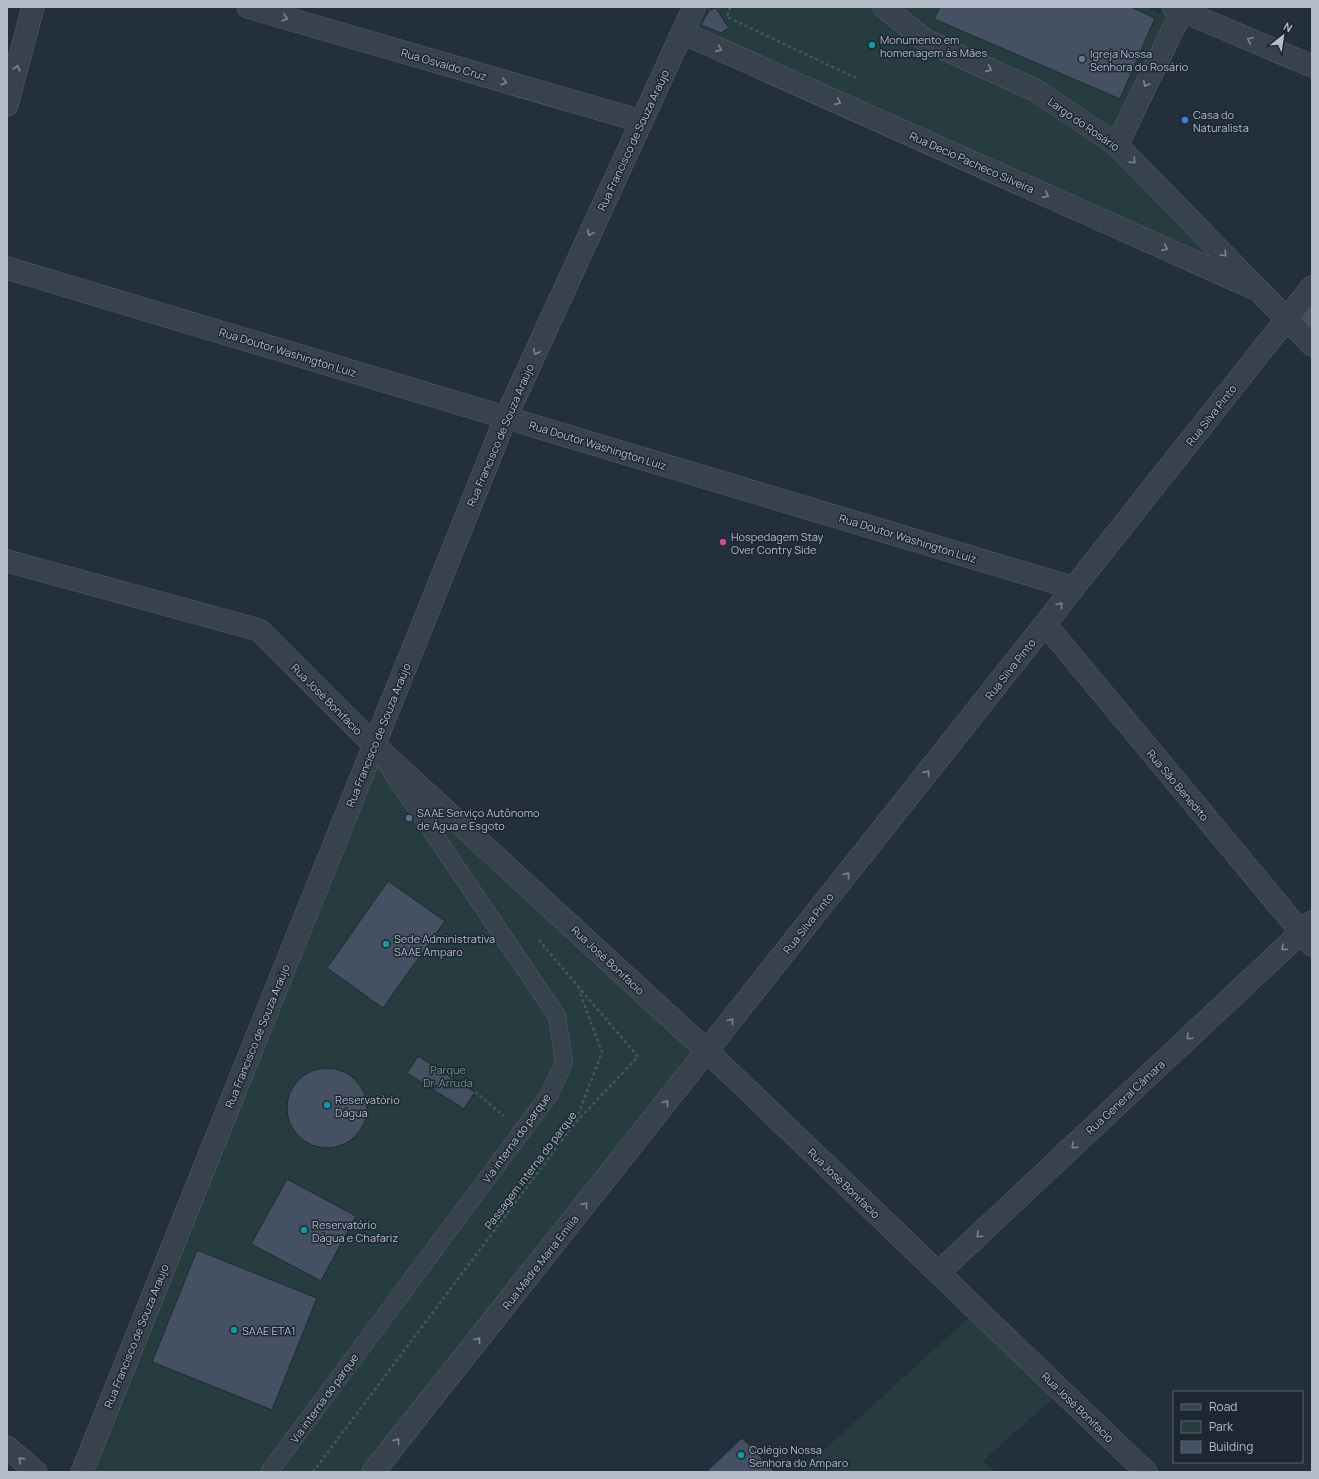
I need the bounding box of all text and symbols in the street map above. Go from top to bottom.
one-way arrow [281,13,288,22]
north arrow [1263,16,1303,56]
text: N [1281,18,1296,35]
place label: Monumento em homenagem às Mães [880,32,987,60]
one-way arrow [1247,37,1255,45]
marker: Monumento em homenagem às Mães [867,40,877,50]
one-way arrow [714,44,722,52]
street label: Rua Osvaldo Cruz [399,45,489,83]
place label: Igreja Nossa Senhora do Rosário [1090,46,1189,74]
marker: Igreja Nossa Senhora do Rosário [1077,54,1087,64]
one-way arrow [984,64,992,72]
one-way arrow [12,65,21,72]
street label: Rua Francisco de Souza Araújo [594,67,673,213]
one-way arrow [500,77,507,86]
one-way arrow [1144,79,1151,87]
street label: Largo do Rosário [1045,94,1123,155]
one-way arrow [833,97,841,105]
place label: Casa do Naturalista [1193,107,1249,135]
marker: Casa do Naturalista [1180,115,1190,125]
street label: Rua Decio Pacheco Silveira [907,128,1037,196]
one-way arrow [1128,156,1136,164]
one-way arrow [1041,190,1049,198]
one-way arrow [587,229,595,237]
one-way arrow [1160,243,1168,251]
one-way arrow [1219,249,1227,257]
street label: Rua Doutor Washington Luiz [217,324,359,380]
one-way arrow [533,347,541,355]
street label: Rua Francisco de Souza Araújo [463,361,537,509]
street label: Rua Silva Pinto [1182,381,1240,449]
street label: Rua Doutor Washington Luiz [527,417,669,473]
street label: Rua Doutor Washington Luiz [837,510,979,566]
place label: Hospedagem Stay Over Contry Side [731,529,824,557]
marker: Hospedagem Stay Over Contry Side [718,537,728,547]
one-way arrow [1055,603,1062,610]
street label: Rua Silva Pinto [981,635,1039,703]
street label: Rua José Bonifacio [288,660,366,738]
street label: Rua Francisco de Souza Araújo [342,660,414,809]
street label: Rua São Benedito [1144,746,1213,824]
one-way arrow [923,770,930,777]
place label: SAAE Serviço Autônomo de Água e Esgoto [417,805,540,833]
marker: SAAE Serviço Autônomo de Água e Esgoto [404,813,414,823]
one-way arrow [842,872,849,879]
street label: Rua Silva Pinto [779,889,837,957]
street label: Rua José Bonifacio [568,922,648,998]
place label: Sede Administrativa SAAE Amparo [394,931,495,959]
marker: Sede Administrativa SAAE Amparo [381,939,391,949]
one-way arrow [1281,944,1288,951]
street label: Rua Francisco de Souza Araújo [221,961,293,1110]
one-way arrow [726,1018,733,1025]
one-way arrow [1186,1033,1194,1040]
street label: Rua General Câmara [1082,1057,1168,1137]
park label: Parque Dr. Arruda [423,1062,473,1090]
street label: Via interna do parque [478,1090,554,1186]
place label: Reservatório Dágua [335,1092,400,1120]
marker: Reservatório Dágua [322,1100,332,1110]
one-way arrow [661,1101,668,1108]
street label: Passagem interna do parque [481,1107,580,1232]
one-way arrow [1071,1141,1078,1148]
street label: Rua José Bonifacio [805,1145,884,1222]
one-way arrow [580,1202,587,1209]
street label: Rua Madre Maria Emília [498,1212,582,1312]
place label: Reservatório Dágua e Chafariz [312,1217,398,1245]
marker: Reservatório Dágua e Chafariz [299,1225,309,1235]
one-way arrow [976,1230,984,1237]
street label: Rua Francisco de Souza Araújo [100,1261,172,1410]
place label: SAAE ETA1 [242,1323,295,1338]
marker: SAAE ETA1 [229,1325,239,1335]
one-way arrow [473,1337,480,1344]
street label: Via interna do parque [286,1350,362,1446]
street label: Rua José Bonifacio [1039,1369,1118,1446]
legend [1173,1391,1303,1463]
text: Road [1209,1398,1237,1415]
text: Park [1209,1418,1234,1435]
text: Building [1209,1438,1253,1455]
one-way arrow [392,1439,399,1446]
place label: Colégio Nossa Senhora do Amparo [749,1442,849,1470]
marker: Colégio Nossa Senhora do Amparo [736,1450,746,1460]
one-way arrow [19,1457,26,1464]

